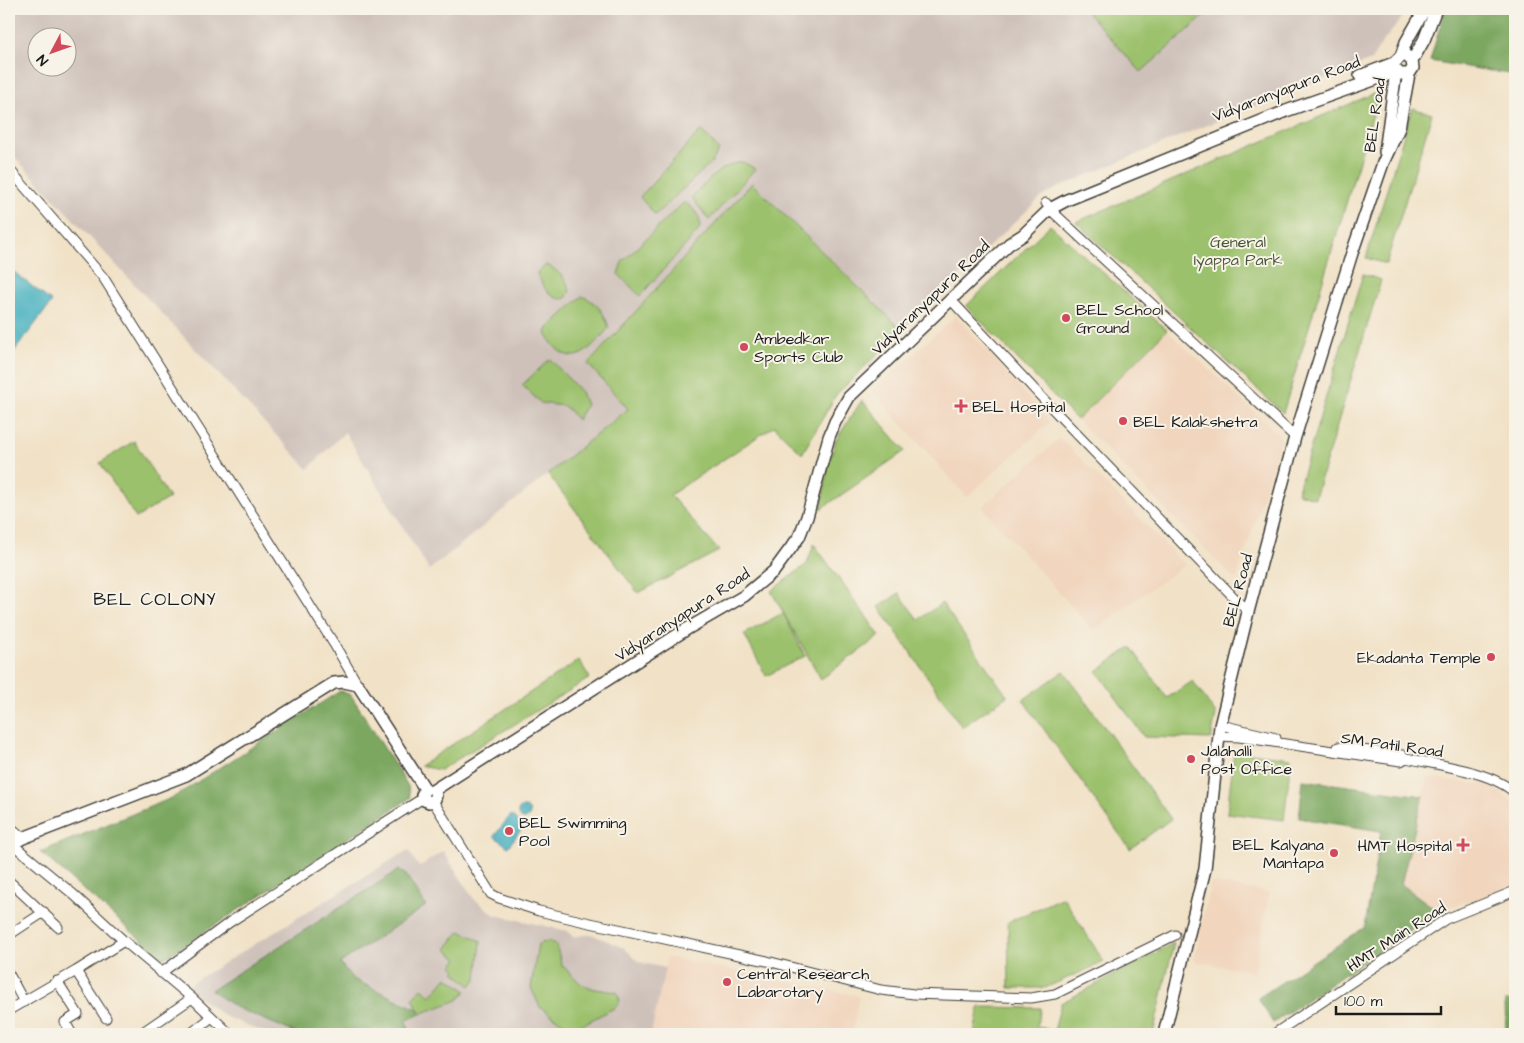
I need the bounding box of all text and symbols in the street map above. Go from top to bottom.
north arrow [28,28,78,78]
text: N [32,50,53,70]
street label: Vidyaranyapura Road [1209,51,1364,128]
street label: BEL Road [1359,76,1391,154]
park label: General Iyappa Park [1194,231,1283,272]
street label: Vidyaranyapura Road [867,235,995,361]
place label: BEL School Ground [1076,299,1163,339]
marker: BEL School Ground [1060,312,1072,324]
place label: Ambedkar Sports Club [754,328,843,368]
marker: Ambedkar Sports Club [738,341,750,353]
place label: BEL Hospital [972,396,1066,418]
marker: BEL Hospital [954,399,968,413]
place label: BEL Kalakshetra [1133,411,1258,433]
marker: BEL Kalakshetra [1117,415,1129,427]
street label: BEL Road [1218,551,1258,629]
street label: Vidyaranyapura Road [611,563,755,668]
district label: BEL COLONY [93,587,217,612]
place label: Ekadanta Temple [1357,647,1481,669]
marker: Ekadanta Temple [1485,651,1497,663]
street label: SM Patil Road [1339,727,1444,763]
place label: Jalahalli Post Office [1201,740,1292,780]
marker: Jalahalli Post Office [1185,753,1197,765]
place label: BEL Swimming Pool [519,812,627,852]
marker: BEL Swimming Pool [503,825,515,837]
place label: BEL Kalyana Mantapa [1232,834,1324,874]
place label: HMT Hospital [1358,835,1452,857]
marker: HMT Hospital [1456,838,1470,852]
marker: BEL Kalyana Mantapa [1328,847,1340,859]
street label: HMT Main Road [1343,897,1450,977]
place label: Central Research Labarotary [737,963,869,1004]
marker: Central Research Labarotary [721,976,733,988]
scale bar [1336,983,1442,1015]
text: 100 m [1344,991,1383,1012]

